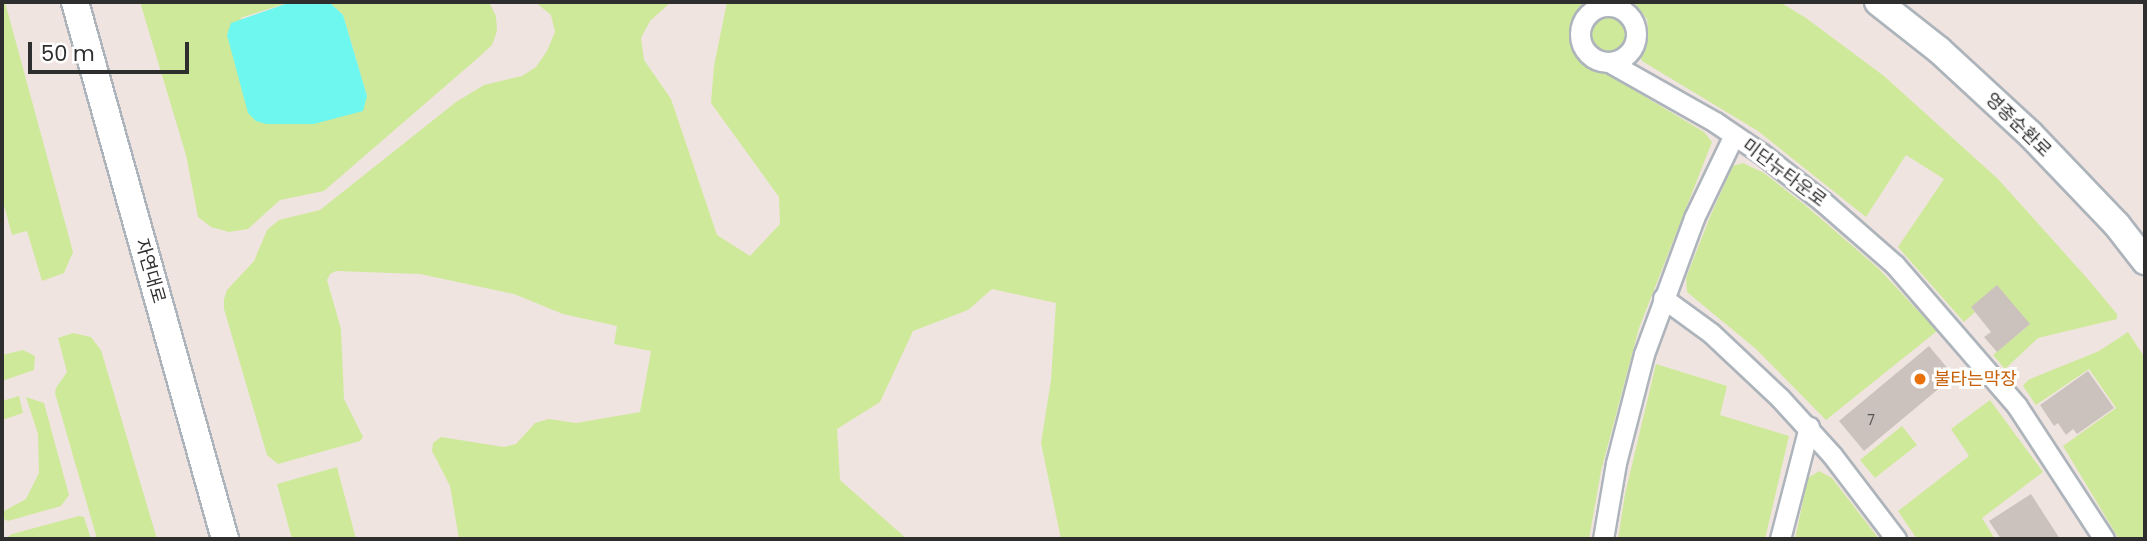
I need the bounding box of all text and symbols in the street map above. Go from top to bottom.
scale bar [32,28,192,72]
text: 50 m [41,39,95,68]
street label: 영종순환로 [1981,88,2055,162]
street label: 미단뉴타운로 [1738,134,1830,212]
street label: 자연대로 [130,236,170,306]
place label: 불타는막장 [1934,368,2017,390]
marker: 불타는막장 [1912,371,1928,387]
house number: 7 [1867,412,1875,428]

